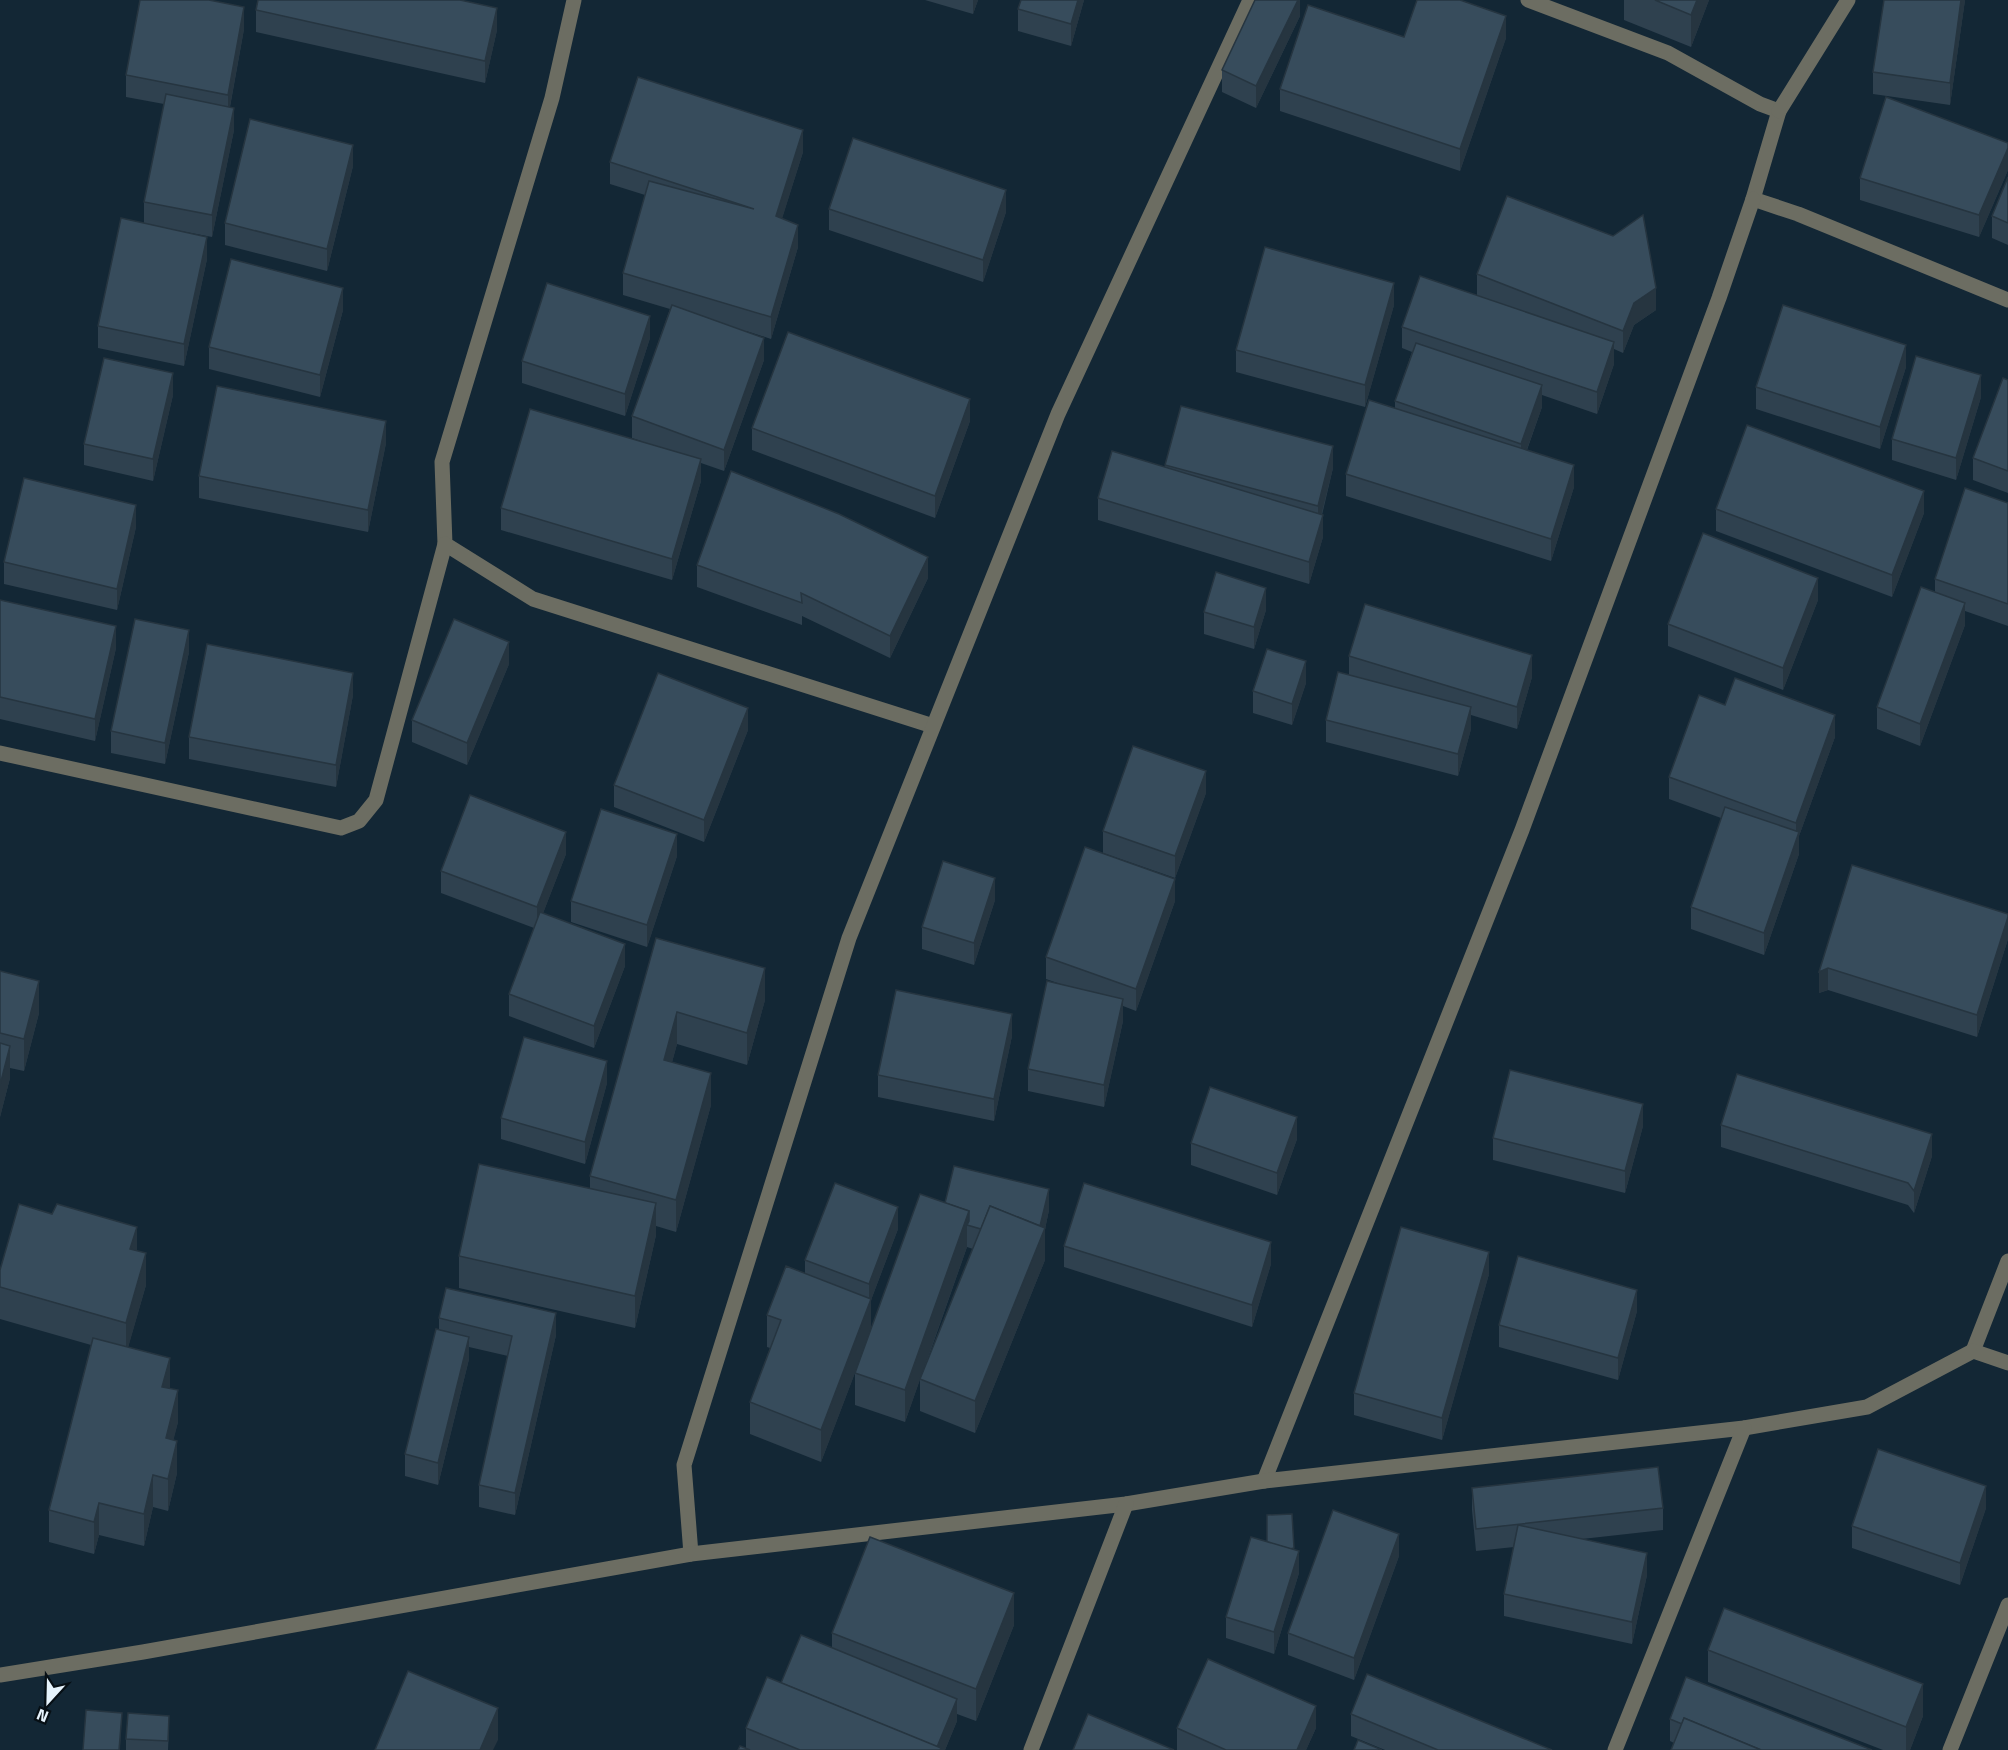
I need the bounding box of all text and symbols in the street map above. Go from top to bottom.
north arrow [18,1672,78,1732]
text: N [33,1703,52,1729]

